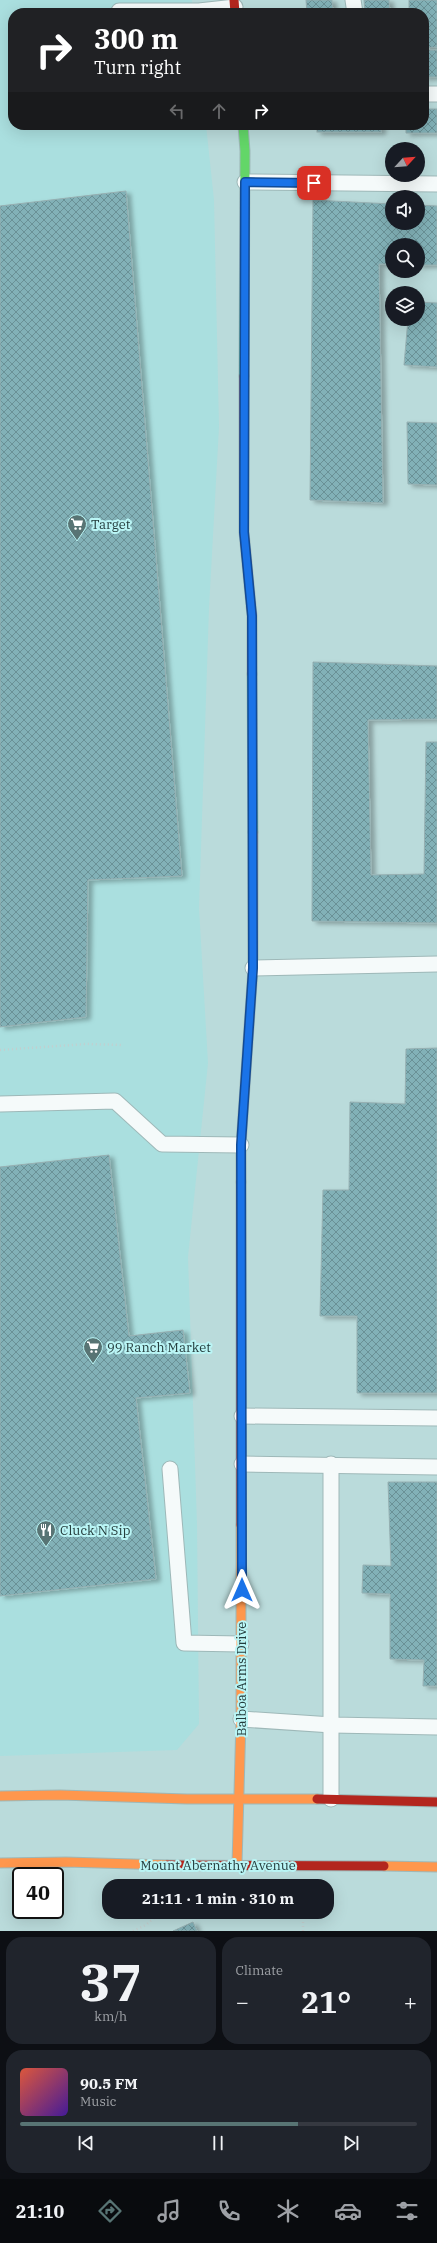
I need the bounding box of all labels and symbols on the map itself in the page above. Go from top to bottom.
north arrow [385,142,425,182]
pin [297,166,331,200]
supermarket icon: Target [66,513,88,541]
place label: Target [91,516,131,533]
supermarket icon: 99 Ranch Market [82,1336,104,1364]
place label: 99 Ranch Market [107,1339,211,1356]
restaurant icon: Cluck N Sip [35,1519,57,1547]
place label: Cluck N Sip [60,1522,131,1539]
position arrow [221,1569,263,1611]
street label: Balboa Arms Drive [233,1622,250,1736]
street label: Mount Abernathy Avenue [140,1857,296,1874]
speed limit sign: 40 [12,1867,64,1919]

